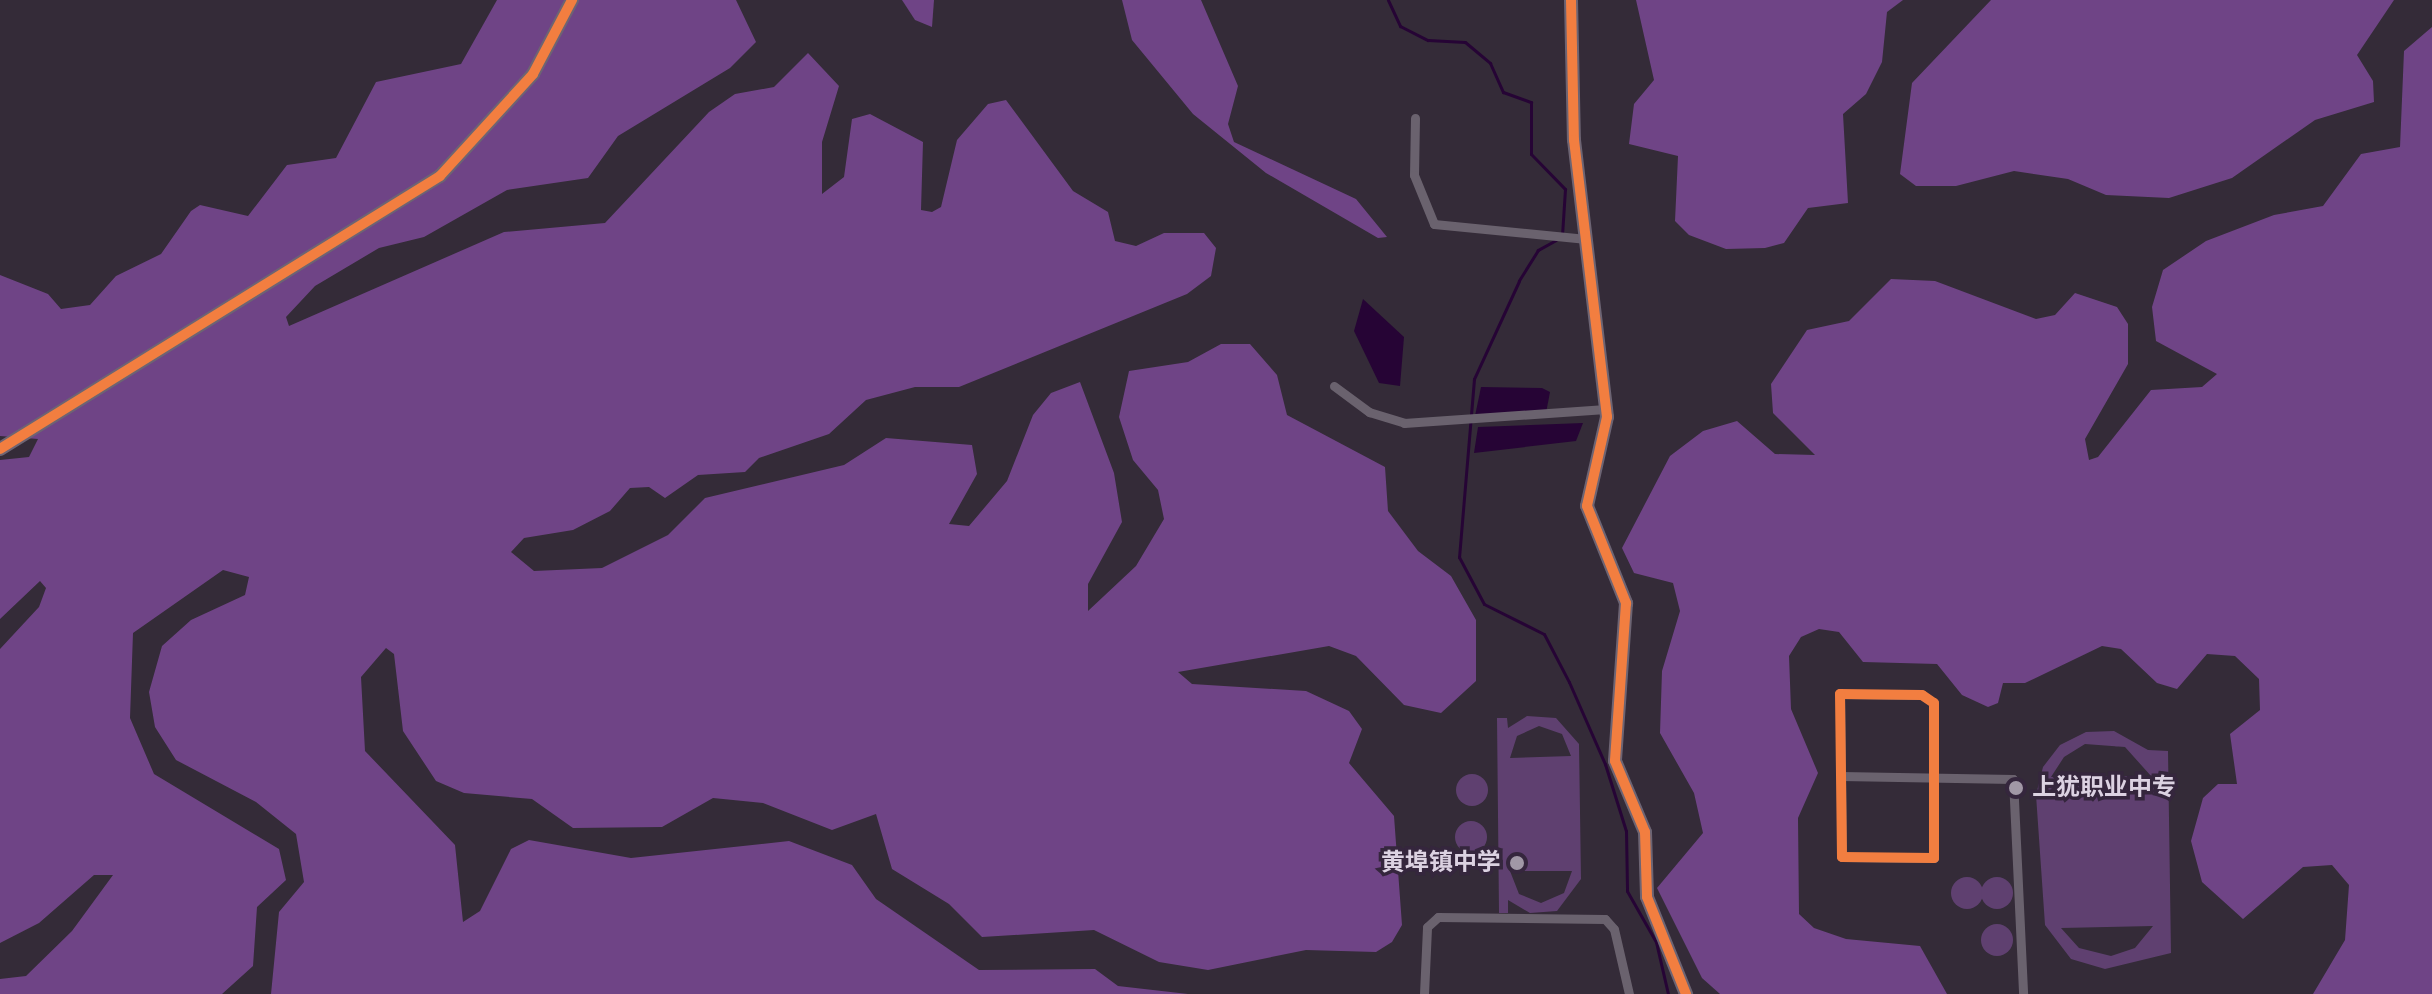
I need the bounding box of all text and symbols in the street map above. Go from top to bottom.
place label: 上犹职业中专 [2032,774,2176,802]
marker: 上犹职业中专 [2007,779,2025,797]
place label: 黄埠镇中学 [1381,849,1501,877]
marker: 黄埠镇中学 [1508,854,1526,872]

